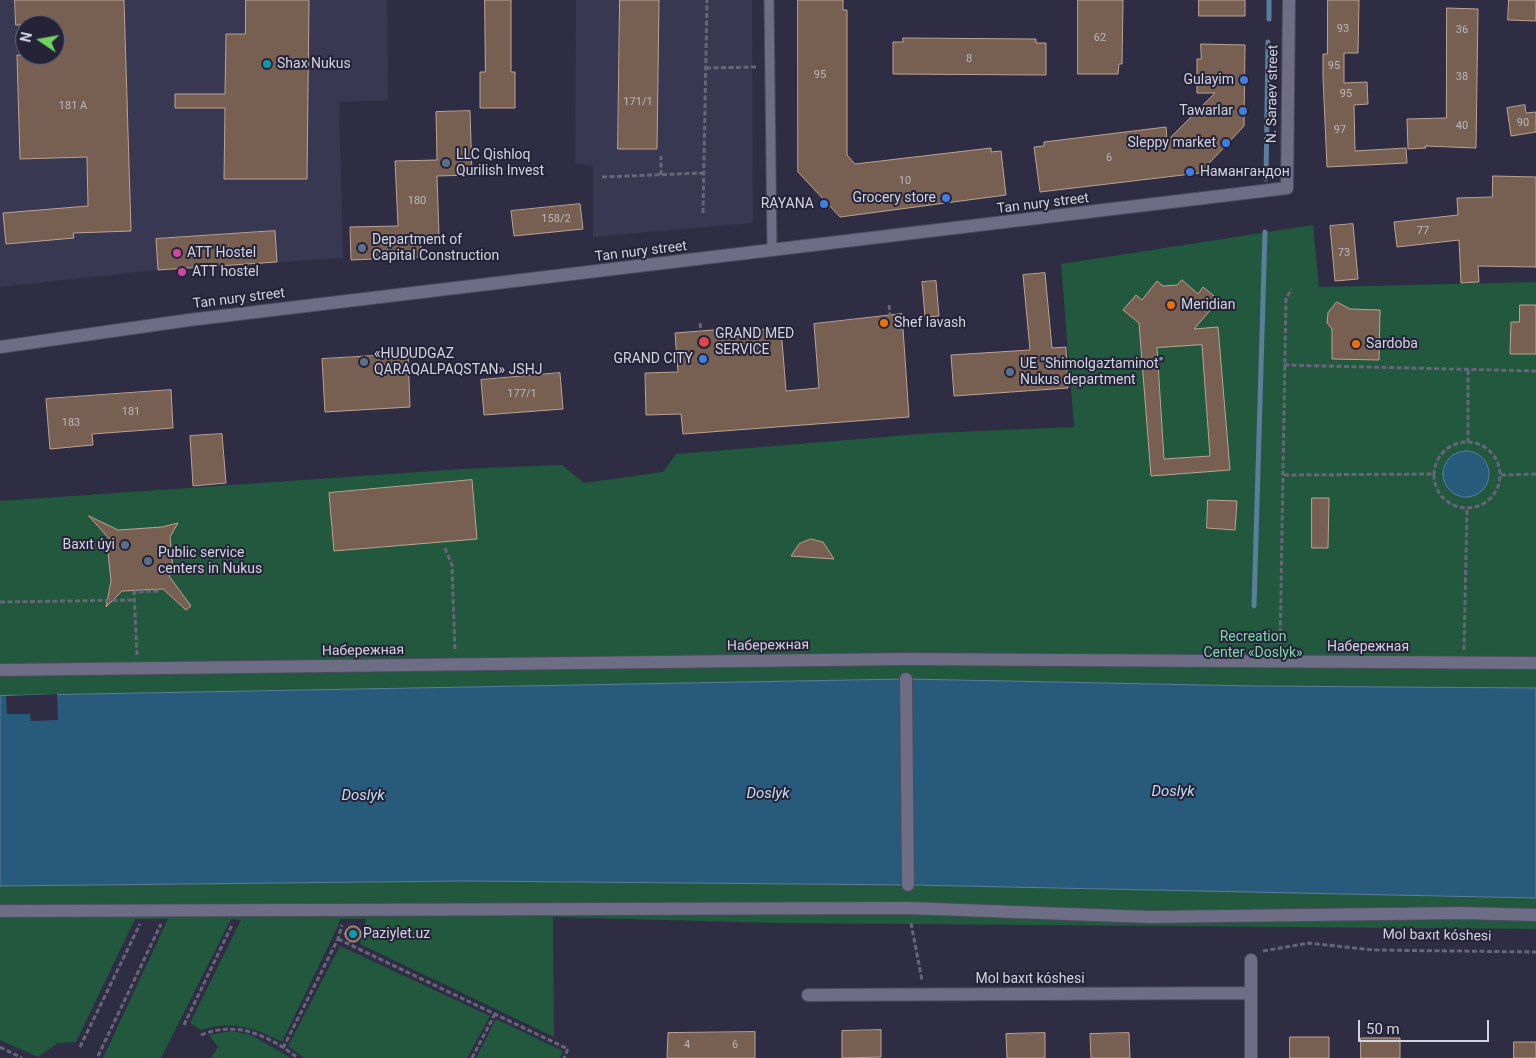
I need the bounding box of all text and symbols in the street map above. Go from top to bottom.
north arrow [15,15,65,65]
house number: 93 [1337,22,1349,36]
house number: 36 [1456,23,1468,37]
text: N [17,31,35,44]
house number: 62 [1094,31,1106,45]
street label: N. Saraev street [1264,45,1282,143]
house number: 8 [966,52,972,66]
place label: Shax Nukus [277,56,351,72]
marker: Shax Nukus [261,58,273,70]
house number: 95 [1328,59,1340,73]
house number: 95 [814,68,826,82]
house number: 38 [1456,70,1468,84]
place label: Gulayim [1184,72,1234,88]
marker: Gulayim [1238,74,1250,86]
house number: 95 [1340,87,1352,101]
house number: 171/1 [623,95,653,109]
house number: 181 А [59,99,87,113]
place label: Tawarlar [1179,103,1233,119]
marker: Tawarlar [1237,105,1249,117]
house number: 90 [1517,116,1529,130]
house number: 40 [1456,119,1468,133]
house number: 97 [1334,123,1346,137]
place label: Sleppy market [1128,135,1216,151]
marker: Sleppy market [1220,137,1232,149]
place label: LLC Qishloq Qurilish Invest [456,147,544,180]
house number: 6 [1106,151,1112,165]
marker: LLC Qishloq Qurilish Invest [440,157,452,169]
place label: Намангандон [1200,164,1290,180]
marker: Намангандон [1184,166,1196,178]
house number: 10 [899,174,911,188]
place label: Grocery store [852,190,936,206]
street label: Tan nury street [996,190,1090,218]
marker: Grocery store [940,192,952,204]
house number: 180 [408,194,426,208]
place label: RAYANA [761,196,814,212]
marker: RAYANA [818,198,830,210]
house number: 158/2 [541,212,571,226]
house number: 77 [1417,224,1429,238]
place label: Department of Capital Construction [372,232,499,264]
street label: Tan nury street [594,238,688,266]
marker: Department of Capital Construction [356,242,368,254]
place label: ATT Hostel [187,245,256,261]
house number: 73 [1338,246,1350,260]
marker: ATT Hostel [171,247,183,259]
place label: ATT hostel [192,264,259,280]
marker: ATT hostel [176,266,188,278]
street label: Tan nury street [192,285,286,313]
place label: Meridian [1181,297,1235,313]
marker: Meridian [1165,299,1177,311]
place label: Shef lavash [894,315,966,331]
marker: Shef lavash [878,317,890,329]
place label: GRAND MED SERVICE [715,326,794,358]
marker: GRAND MED SERVICE [697,335,711,349]
place label: Sardoba [1366,336,1418,352]
marker: Sardoba [1350,338,1362,350]
place label: «HUDUDGAZ QARAQALPAQSTAN» JSHJ [374,346,542,378]
place label: GRAND CITY [613,351,693,367]
marker: GRAND CITY [697,353,709,365]
marker: «HUDUDGAZ QARAQALPAQSTAN» JSHJ [358,356,370,368]
place label: UE "Shimolgaztaminot" Nukus department [1020,356,1163,388]
marker: UE "Shimolgaztaminot" Nukus department [1004,366,1016,378]
house number: 177/1 [507,387,537,401]
house number: 181 [122,405,140,419]
house number: 183 [62,416,80,430]
place label: Baxıt úyi [62,537,115,553]
marker: Baxıt úyi [119,539,131,551]
place label: Public service centers in Nukus [158,545,262,578]
marker: Public service centers in Nukus [142,555,154,567]
park label: Recreation Center «Doslyk» [1203,629,1303,662]
street label: Набережная [727,637,809,655]
street label: Набережная [1327,639,1409,655]
street label: Набережная [322,642,404,660]
water label: Doslyk [1151,783,1195,801]
water label: Doslyk [746,785,790,803]
water label: Doslyk [341,787,385,805]
place label: Paziylet.uz [363,926,430,942]
street label: Mol baxıt kóshesi [1382,927,1492,945]
marker: Paziylet.uz [347,928,359,940]
street label: Mol baxıt kóshesi [975,971,1085,987]
scale bar [1361,1010,1492,1042]
text: 50 m [1366,1020,1400,1038]
house number: 4 [684,1038,690,1052]
house number: 6 [732,1038,738,1052]

